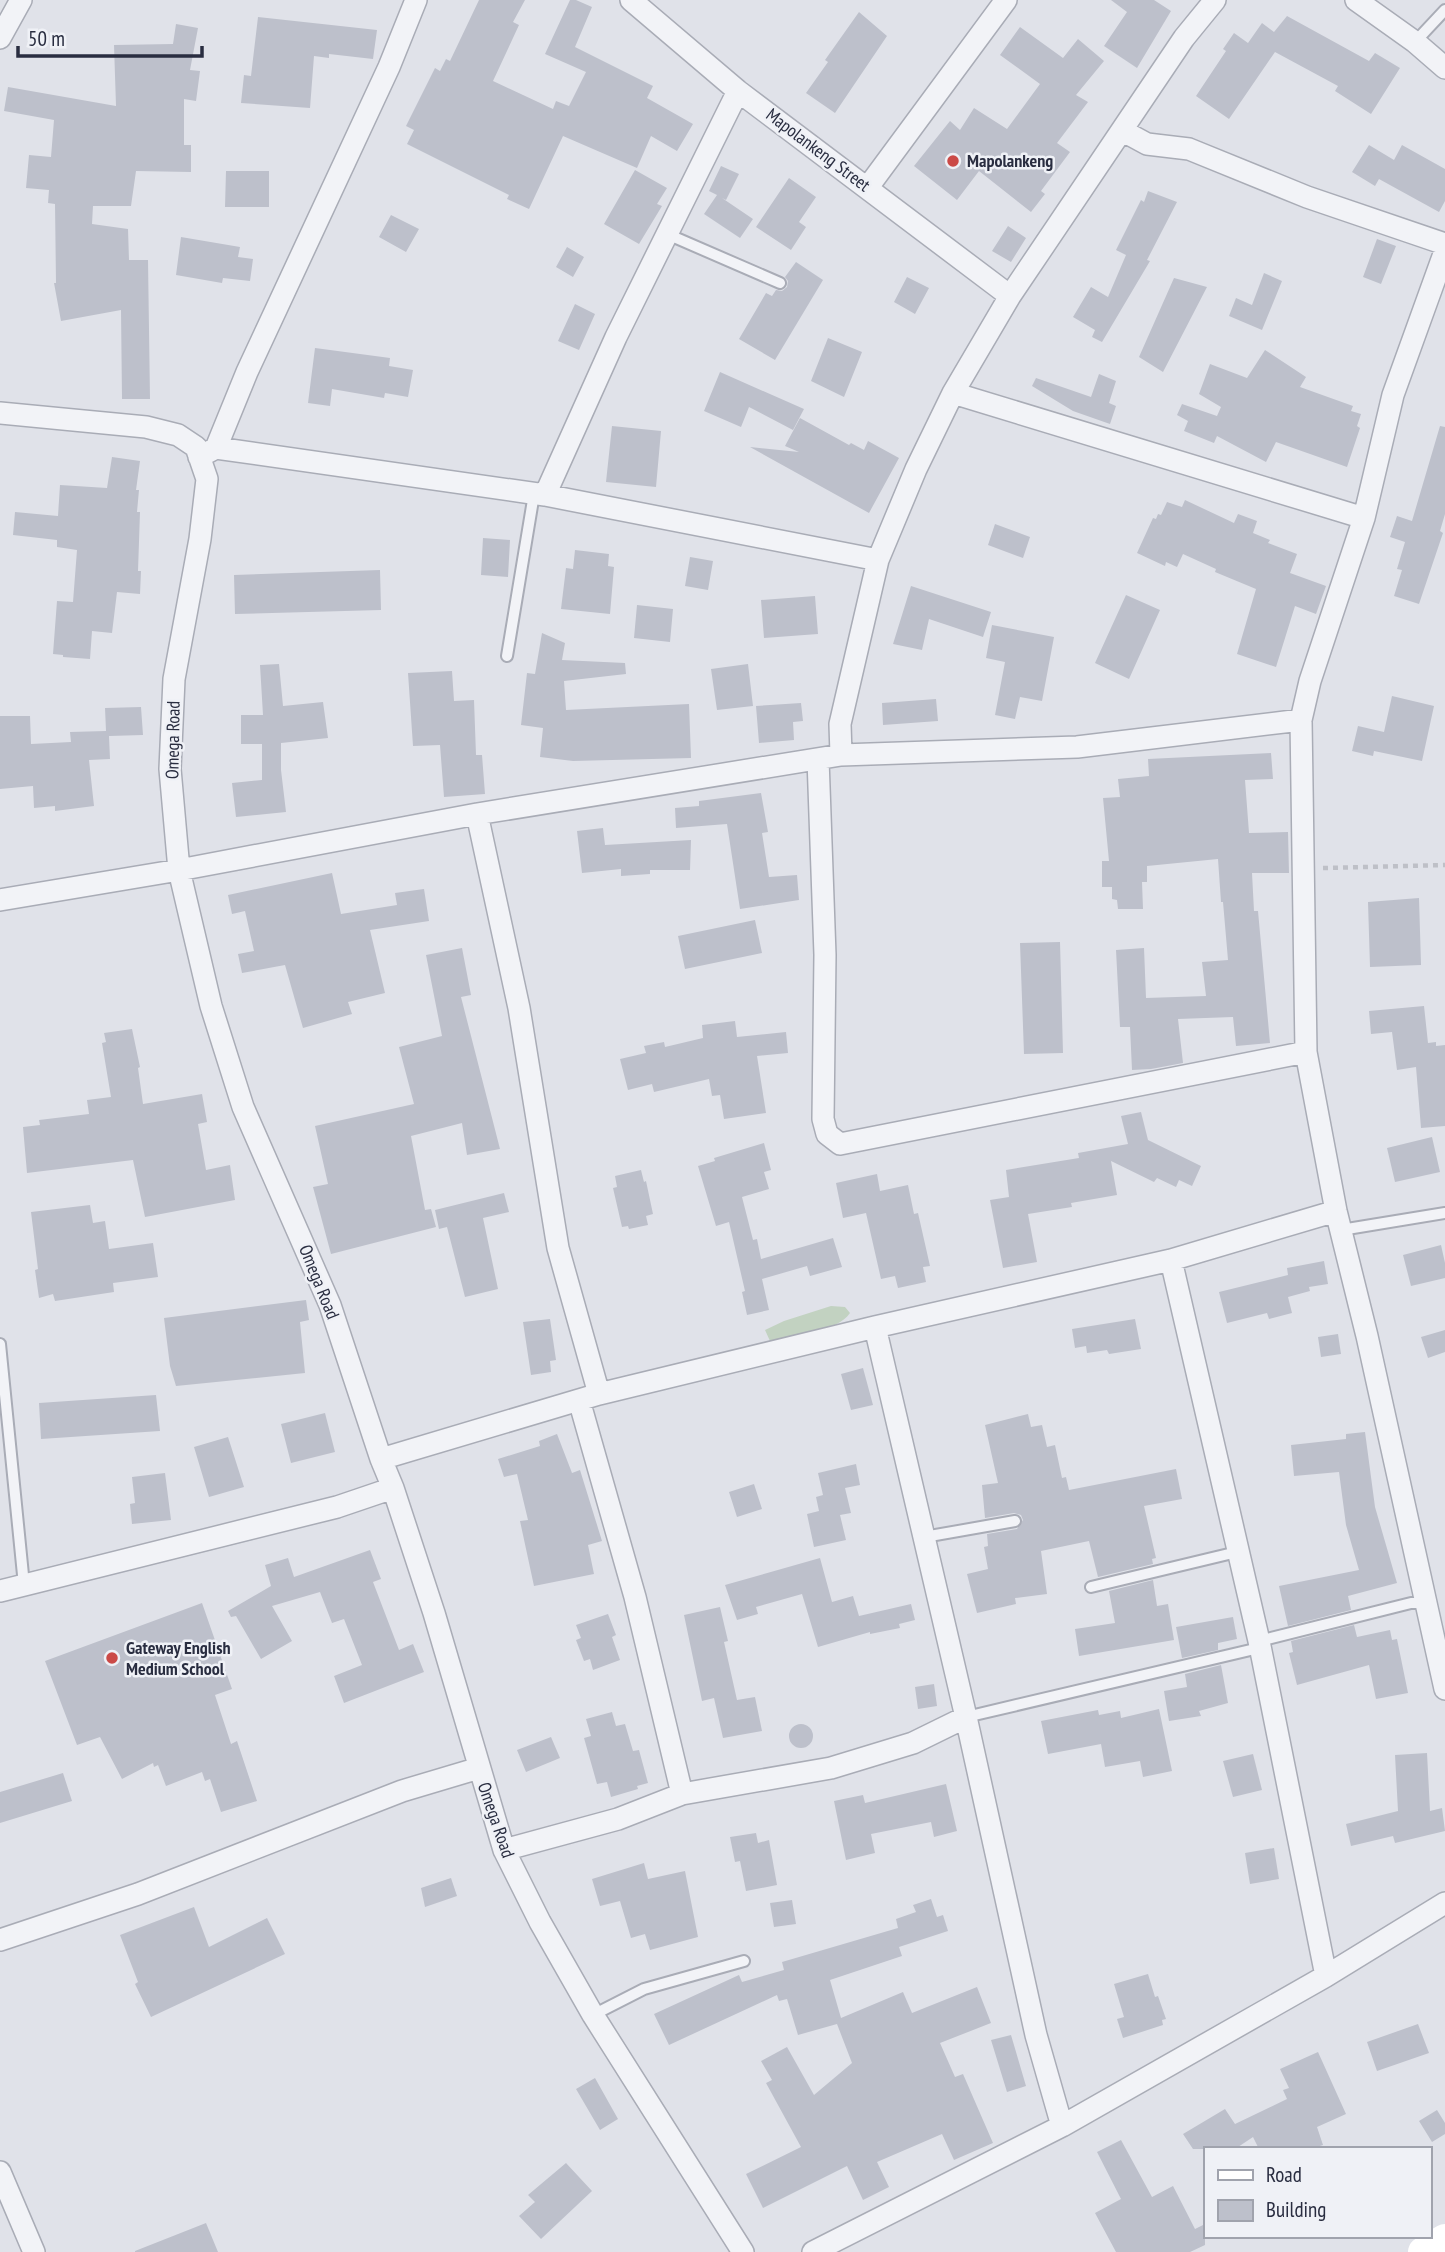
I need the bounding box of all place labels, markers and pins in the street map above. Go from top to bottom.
place label: Mapolankeng [967,149,1053,172]
marker: Mapolankeng [945,153,961,169]
place label: Gateway English Medium School [126,1636,231,1680]
marker: Gateway English Medium School [104,1650,120,1666]

